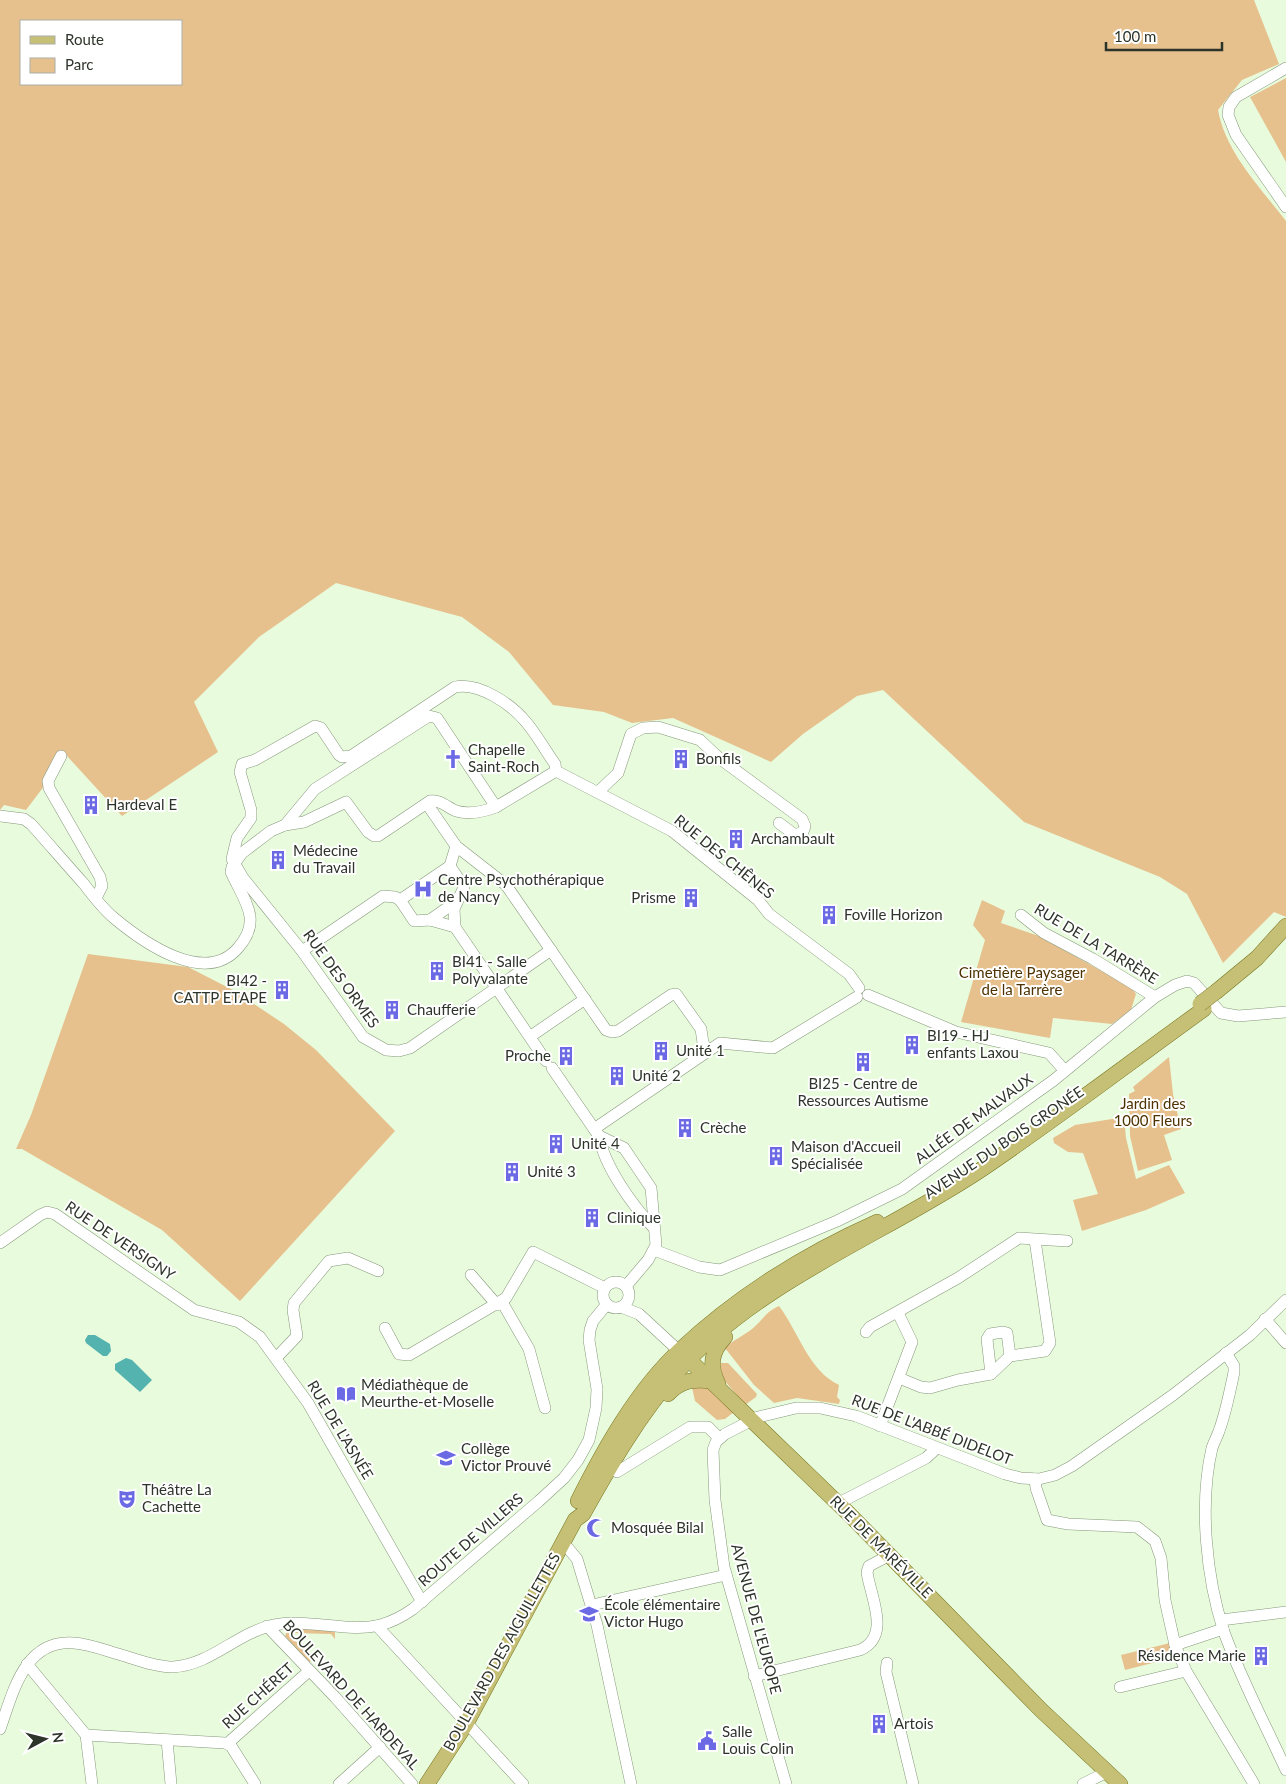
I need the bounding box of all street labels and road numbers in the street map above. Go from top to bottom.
street label: RUE DES CHÊNES [671,810,778,902]
street label: RUE DE LA TARRÈRE [1031,899,1162,987]
street label: RUE DES ORMES [300,926,383,1031]
street label: ALLÉE DE MALVAUX [911,1069,1036,1167]
street label: AVENUE DU BOIS GRONÉE [920,1082,1087,1202]
street label: RUE DE VERSIGNY [62,1197,179,1284]
street label: RUE DE L'ASNÉE [304,1377,377,1482]
street label: RUE DE L'ABBÉ DIDELOT [850,1390,1015,1468]
street label: ROUTE DE VILLERS [414,1489,526,1590]
street label: RUE DE MARÉVILLE [827,1491,937,1601]
street label: AVENUE DE L'EUROPE [728,1542,786,1696]
street label: BOULEVARD DES AIGUILLETTES [439,1549,563,1754]
street label: BOULEVARD DE HARDEVAL [280,1616,424,1773]
street label: RUE CHÉRET [218,1658,297,1732]

